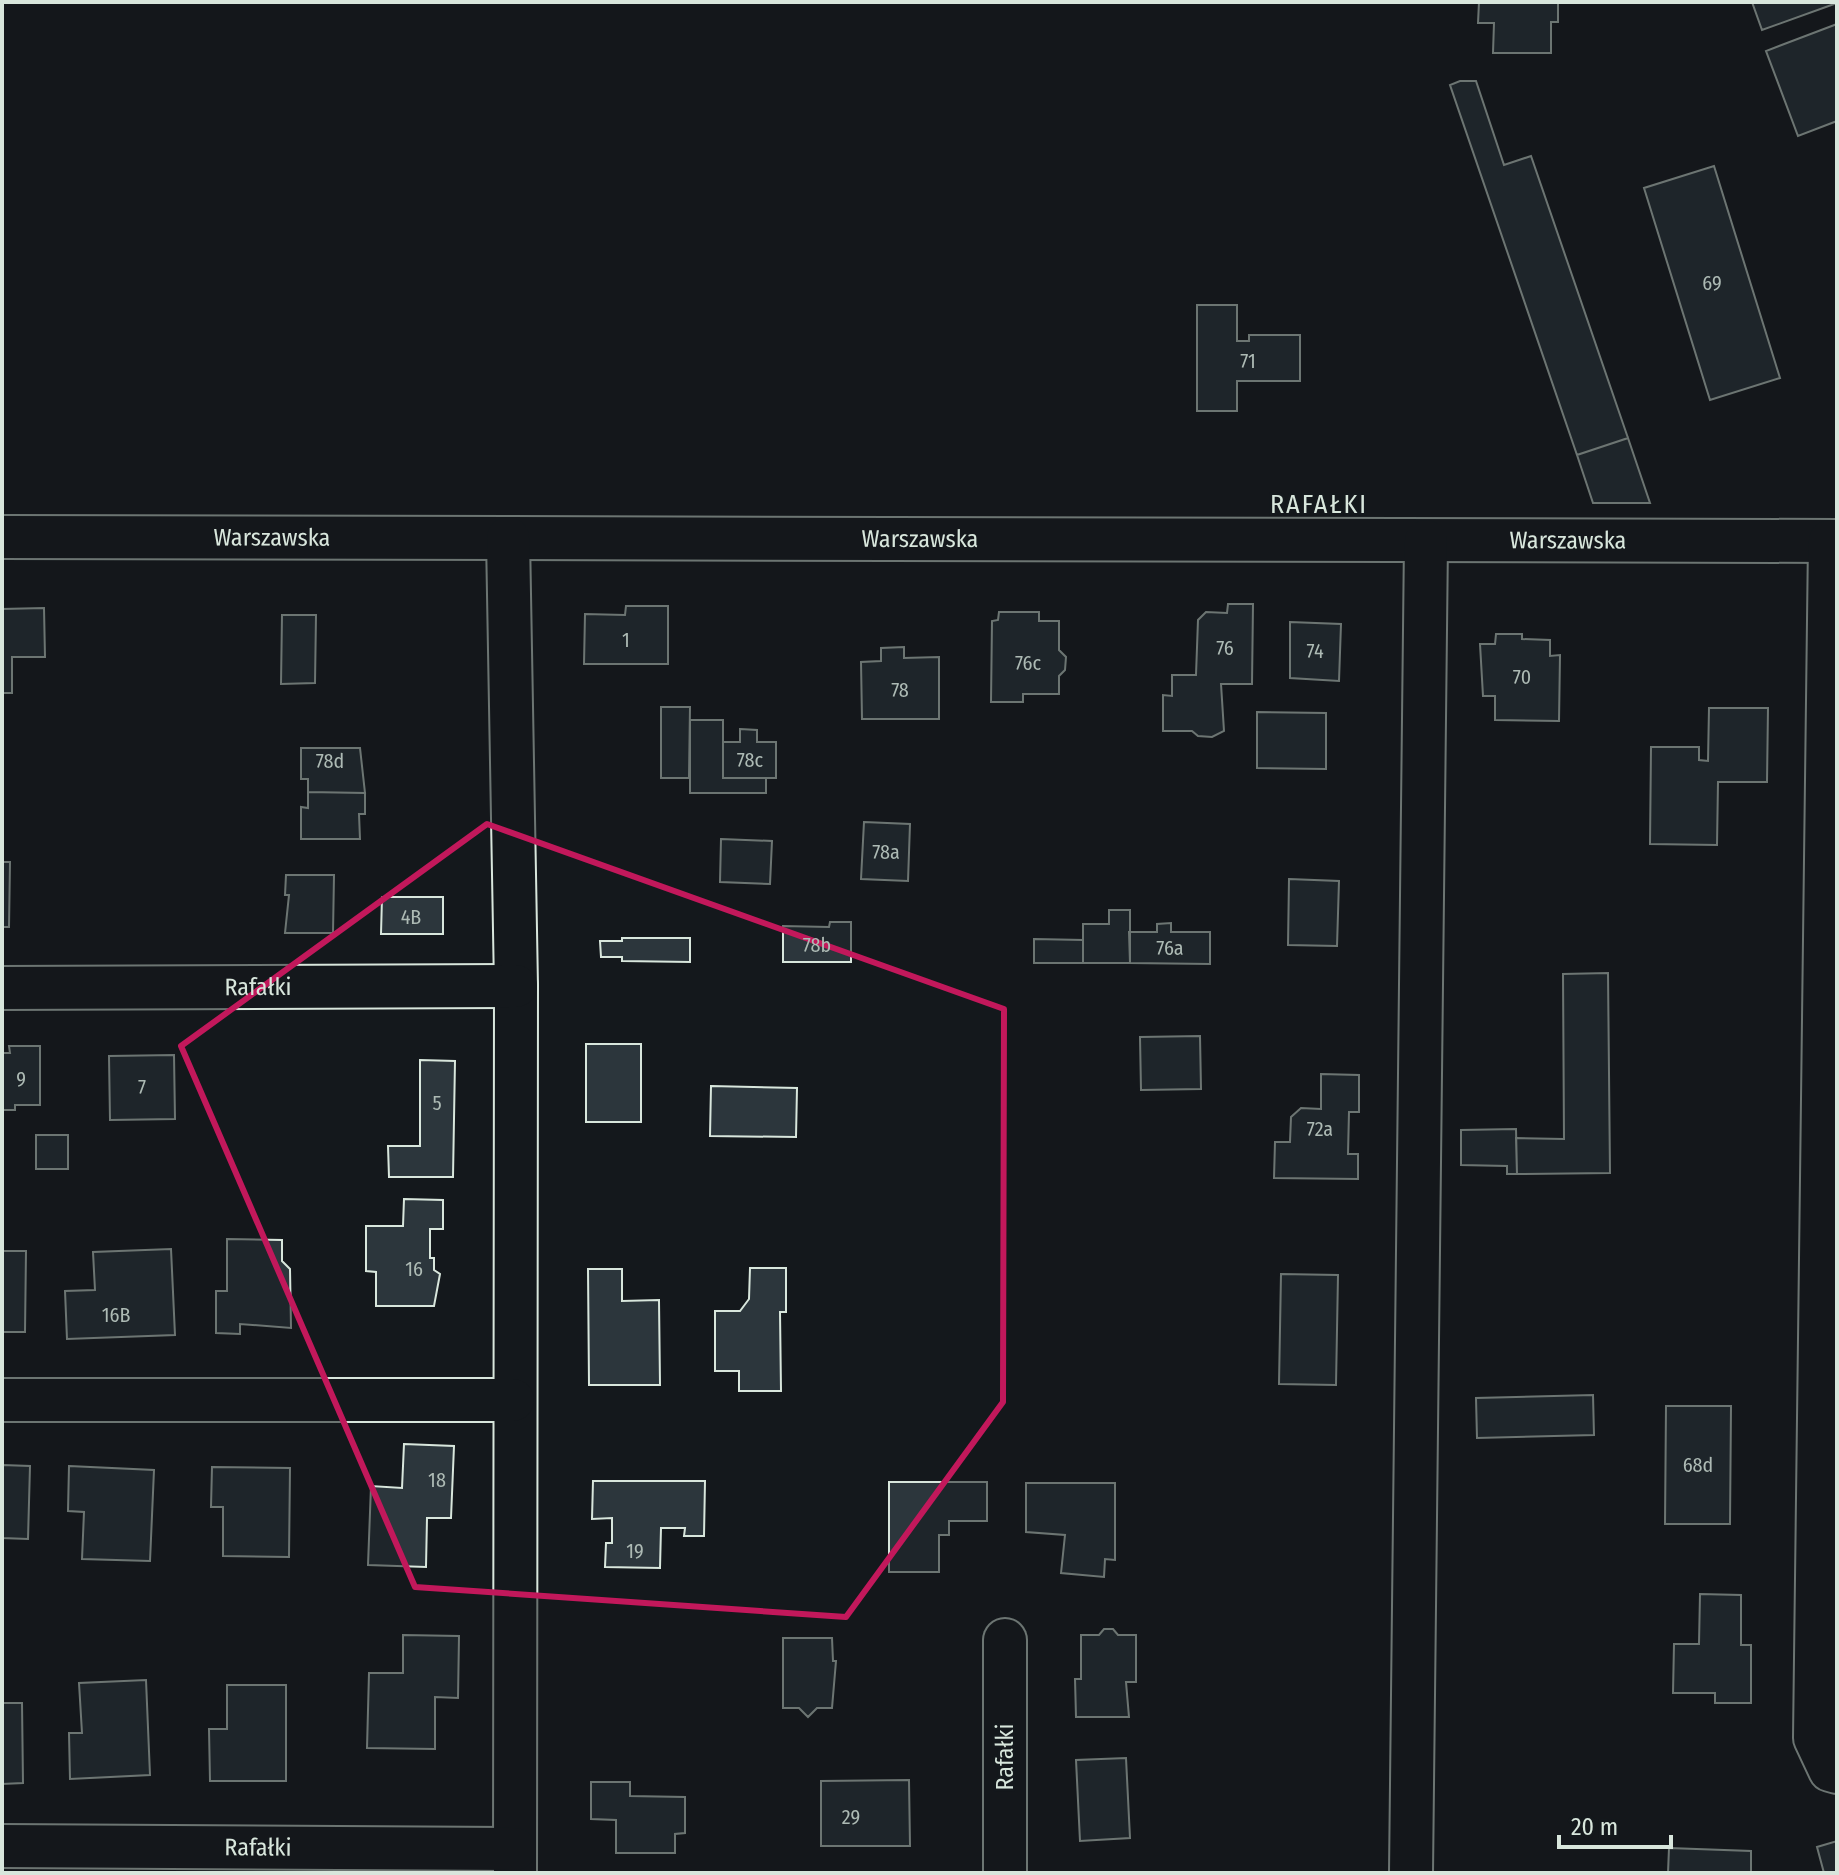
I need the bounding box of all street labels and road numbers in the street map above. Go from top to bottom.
street label: Warszawska [214,523,330,552]
street label: Warszawska [862,525,978,553]
street label: Warszawska [1510,526,1626,555]
street label: Rafałki [224,973,292,1001]
street label: Rafałki [991,1723,1019,1791]
street label: Rafałki [224,1833,292,1862]

